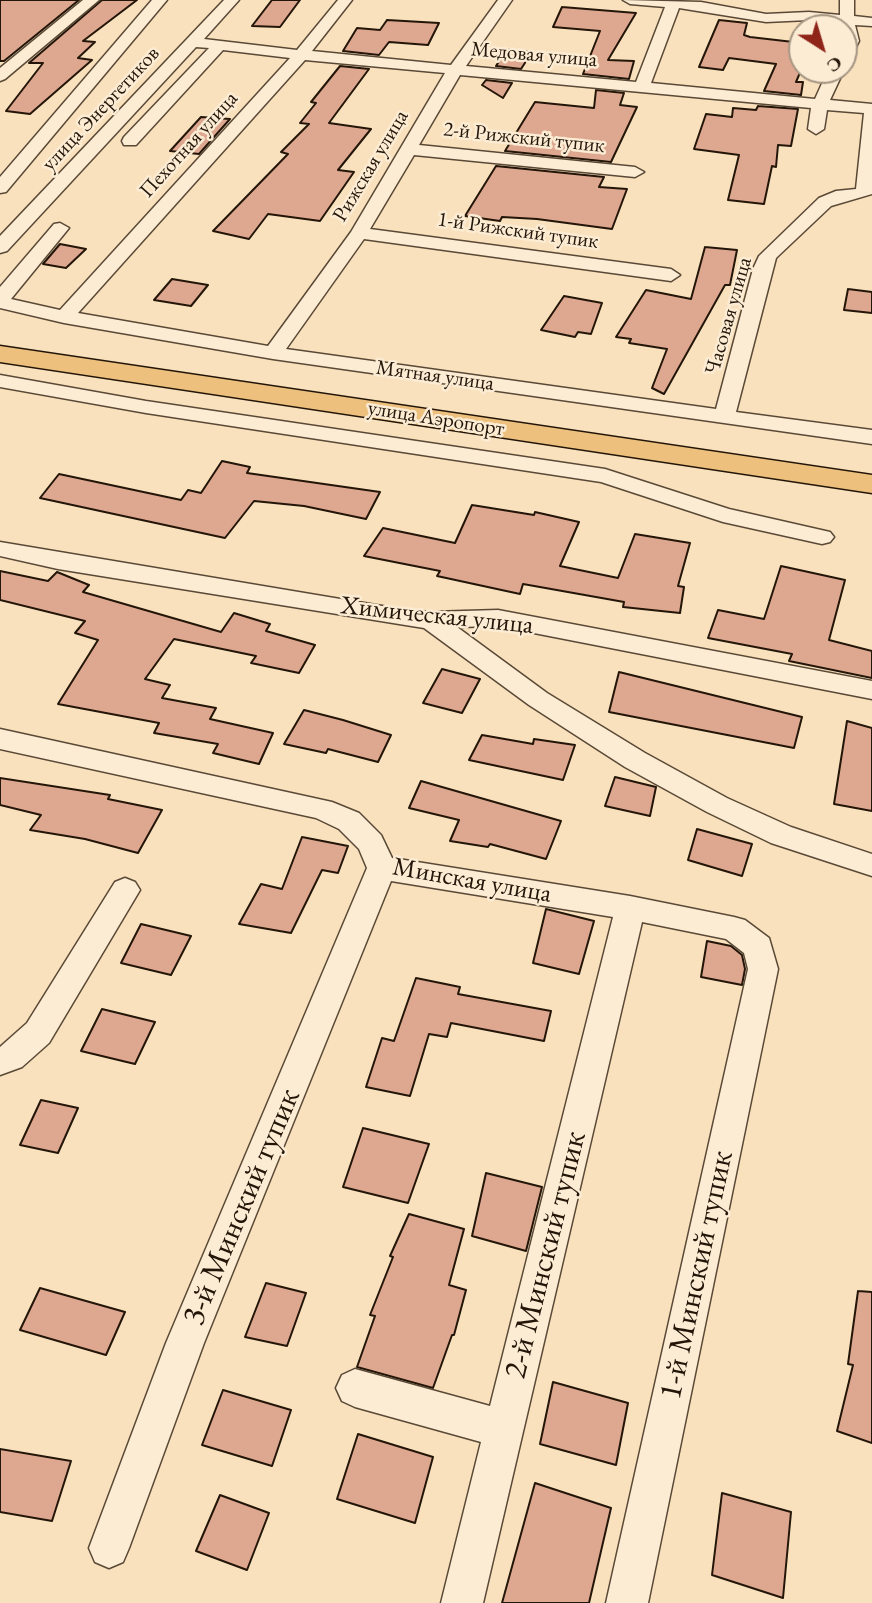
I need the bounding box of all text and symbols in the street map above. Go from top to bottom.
north arrow [788,14,858,84]
street label: Медовая улица [470,37,598,73]
street label: улица Энергетиков [37,41,165,177]
text: С [822,51,848,79]
street label: Пехотная улица [135,87,243,203]
street label: Рижская улица [328,106,414,226]
street label: 2-й Рижский тупик [442,117,606,159]
street label: 1-й Рижский тупик [436,207,600,255]
street label: Часовая улица [700,254,758,378]
street label: Мятная улица [374,355,496,397]
street label: улица Аэропорт [366,396,506,442]
street label: Химическая улица [339,590,535,642]
street label: Минская улица [390,852,554,910]
street label: 3-й Минский тупик [175,1083,309,1331]
street label: 2-й Минский тупик [497,1127,595,1383]
street label: 1-й Минский тупик [652,1147,742,1403]

